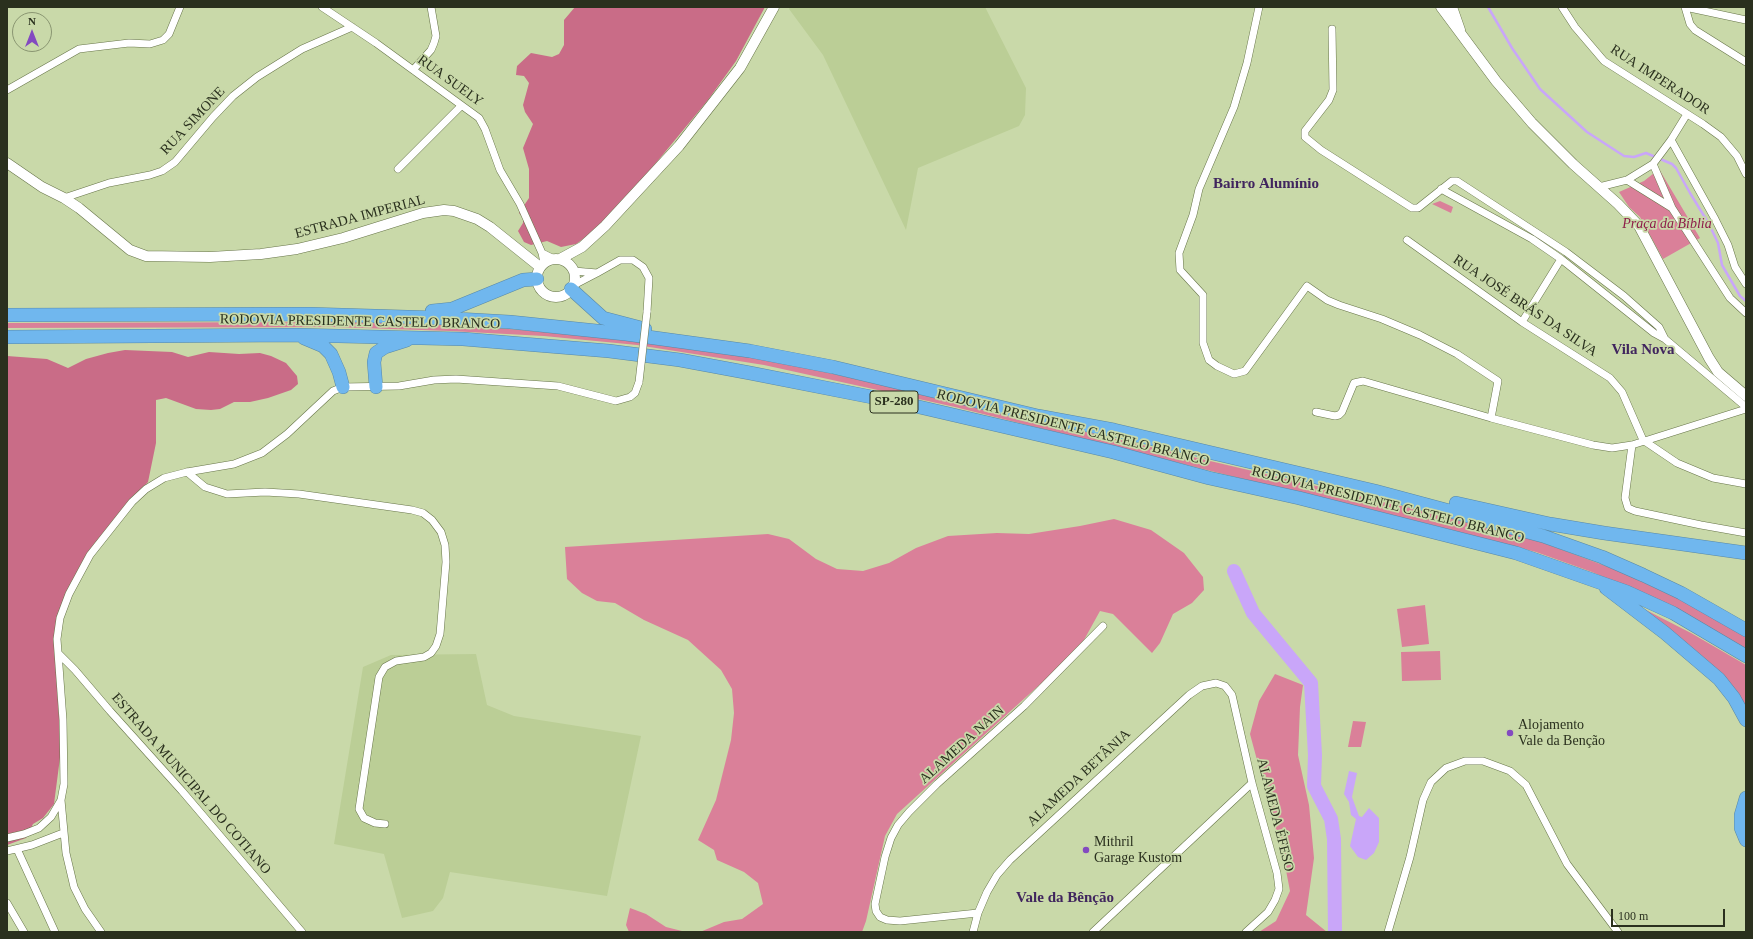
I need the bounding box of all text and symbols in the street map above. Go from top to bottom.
north arrow [12,12,52,52]
text: N [28,15,36,27]
street label: RUA IMPERADOR [1607,41,1713,119]
street label: RUA SUELY [414,52,486,110]
street label: RUA SIMONE [157,84,229,158]
district label: Bairro Alumínio [1213,175,1319,193]
street label: ESTRADA IMPERIAL [293,192,427,242]
park label: Praça da Bíblia [1622,216,1712,232]
street label: RUA JOSÉ BRÁS DA SILVA [1450,251,1600,361]
street label: RODOVIA PRESIDENTE CASTELO BRANCO [220,311,500,333]
district label: Vila Nova [1611,341,1675,359]
street label: RODOVIA PRESIDENTE CASTELO BRANCO [935,386,1211,470]
road number: SP-280 [870,391,918,413]
street label: RODOVIA PRESIDENTE CASTELO BRANCO [1250,463,1526,547]
street label: ESTRADA MUNICIPAL DO COTIANO [108,690,274,878]
street label: ALAMEDA NAIN [916,702,1008,788]
place label: Alojamento Vale da Benção [1518,717,1605,750]
street label: ALAMEDA BETÂNIA [1024,726,1134,830]
marker: Alojamento Vale da Benção [1505,728,1515,738]
street label: ALAMEDA ÉFESO [1253,757,1297,873]
place label: Mithril Garage Kustom [1094,834,1182,866]
marker: Mithril Garage Kustom [1081,845,1091,855]
district label: Vale da Bênção [1016,889,1114,907]
scale bar [1613,901,1727,927]
text: 100 m [1618,909,1648,923]

